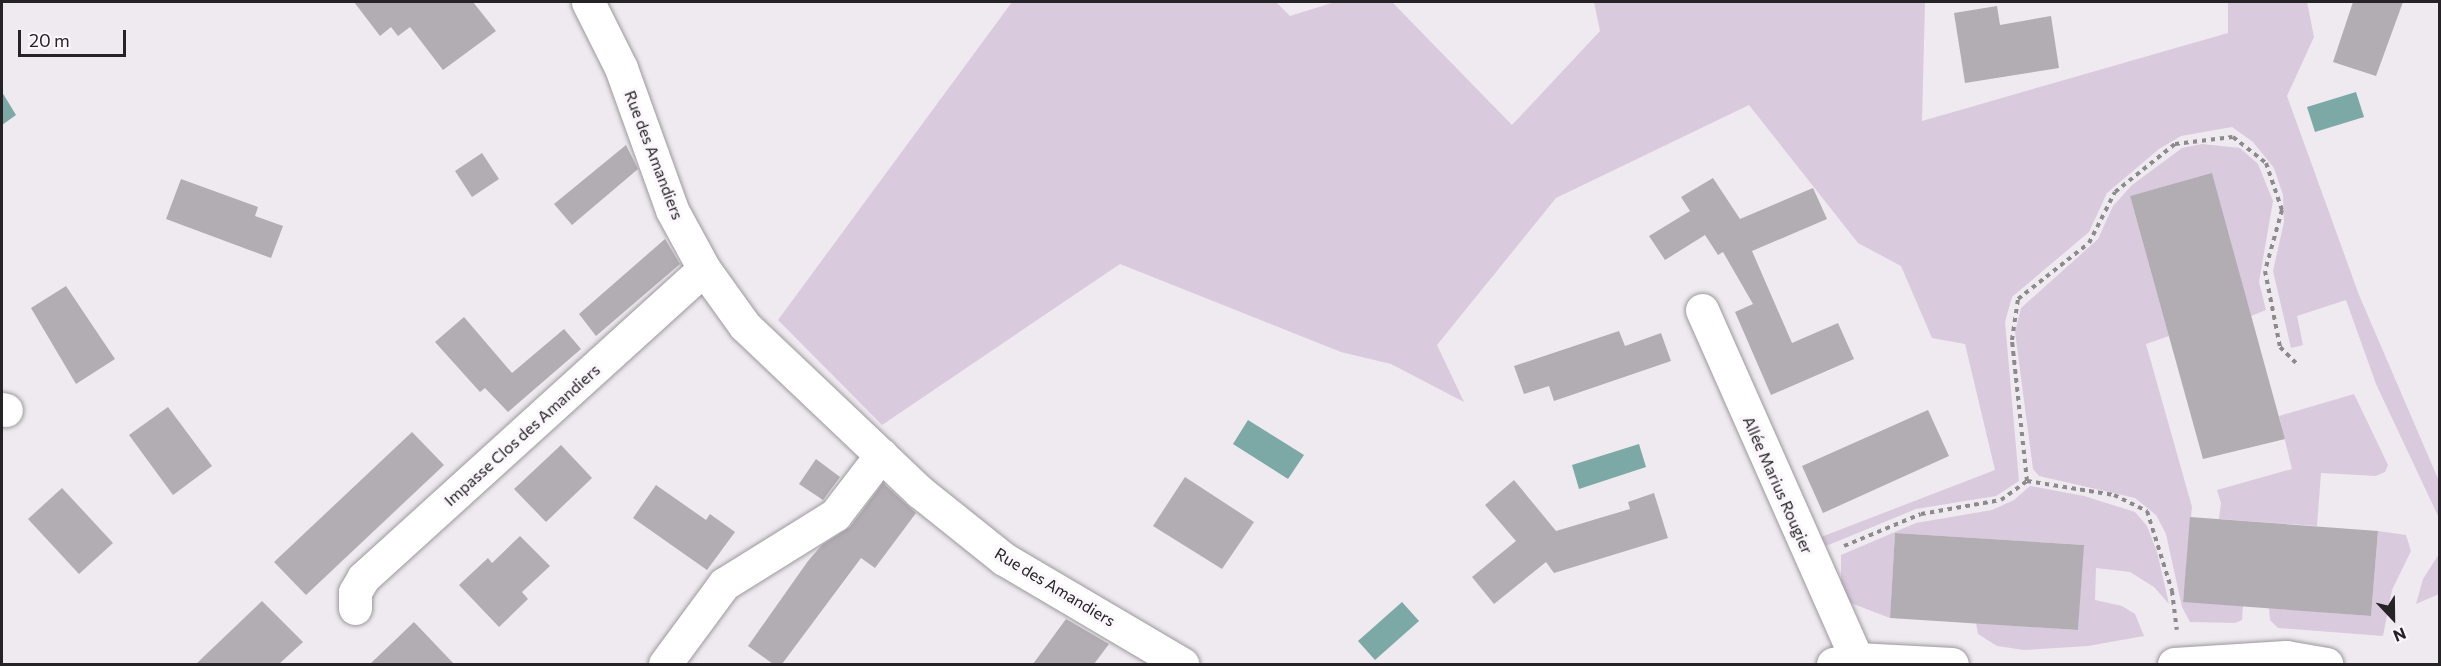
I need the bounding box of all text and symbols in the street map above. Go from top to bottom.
scale bar [21,18,129,56]
text: 20 m [29,29,70,51]
street label: Rue des Amandiers [621,88,687,222]
street label: Impasse Clos des Amandiers [440,360,604,510]
street label: Allée Marius Rougier [1739,413,1817,557]
street label: Rue des Amandiers [991,544,1119,630]
north arrow [2363,588,2423,648]
text: N [2391,624,2409,646]

